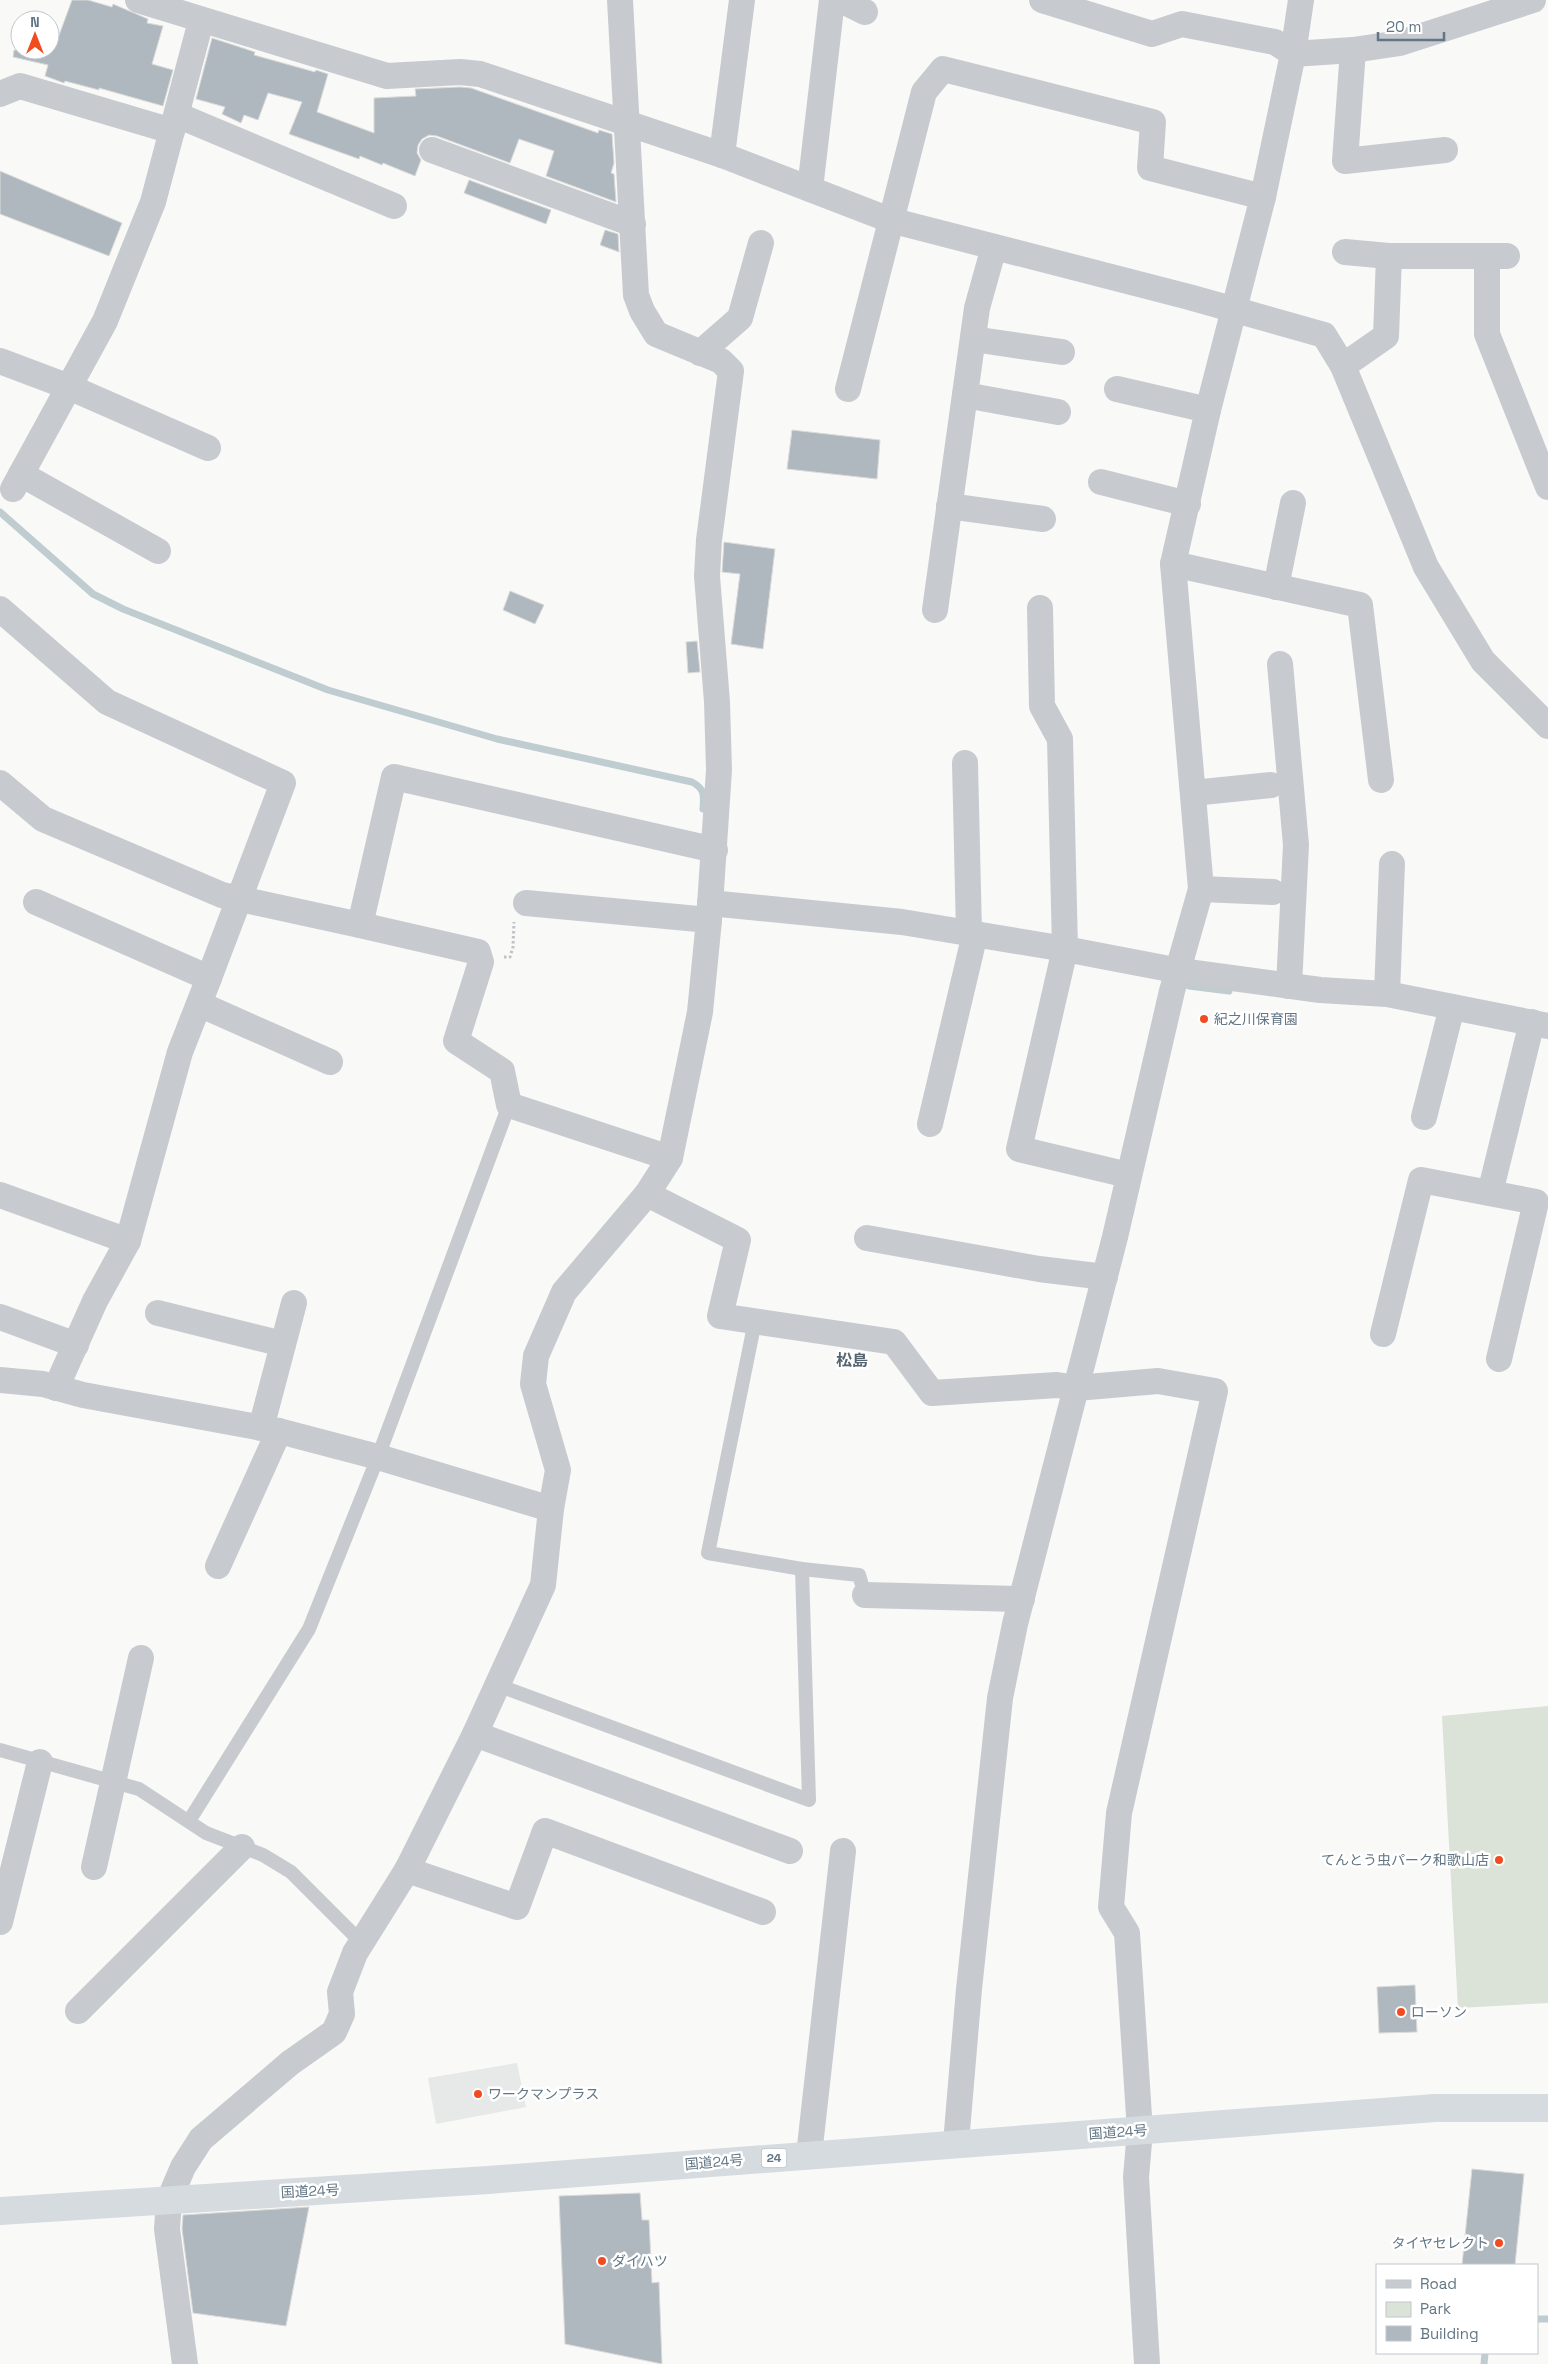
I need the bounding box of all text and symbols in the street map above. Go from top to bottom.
north arrow [10,10,60,60]
scale bar [1378,10,1444,42]
text: N [30,13,40,31]
text: 20 m [1386,17,1421,36]
place label: 紀之川保育園 [1214,1010,1298,1028]
marker: 紀之川保育園 [1198,1013,1210,1025]
district label: 松島 [836,1350,868,1371]
place label: てんとう虫パーク和歌山店 [1321,1851,1489,1869]
marker: てんとう虫パーク和歌山店 [1493,1854,1505,1866]
place label: ローソン [1411,2003,1467,2021]
marker: ローソン [1395,2006,1407,2018]
place label: ワークマンプラス [488,2085,599,2103]
marker: ワークマンプラス [472,2088,484,2100]
street label: 国道24号 [1088,2121,1148,2143]
road number: 24 [762,2148,786,2168]
street label: 国道24号 [684,2150,744,2174]
street label: 国道24号 [280,2180,340,2202]
place label: タイヤセレクト [1391,2234,1489,2252]
marker: タイヤセレクト [1493,2237,1505,2249]
place label: ダイハツ [612,2252,668,2270]
marker: ダイハツ [596,2255,608,2267]
legend [1376,2264,1538,2354]
text: Road [1420,2274,1457,2293]
text: Park [1420,2299,1451,2318]
text: Building [1420,2324,1479,2343]

